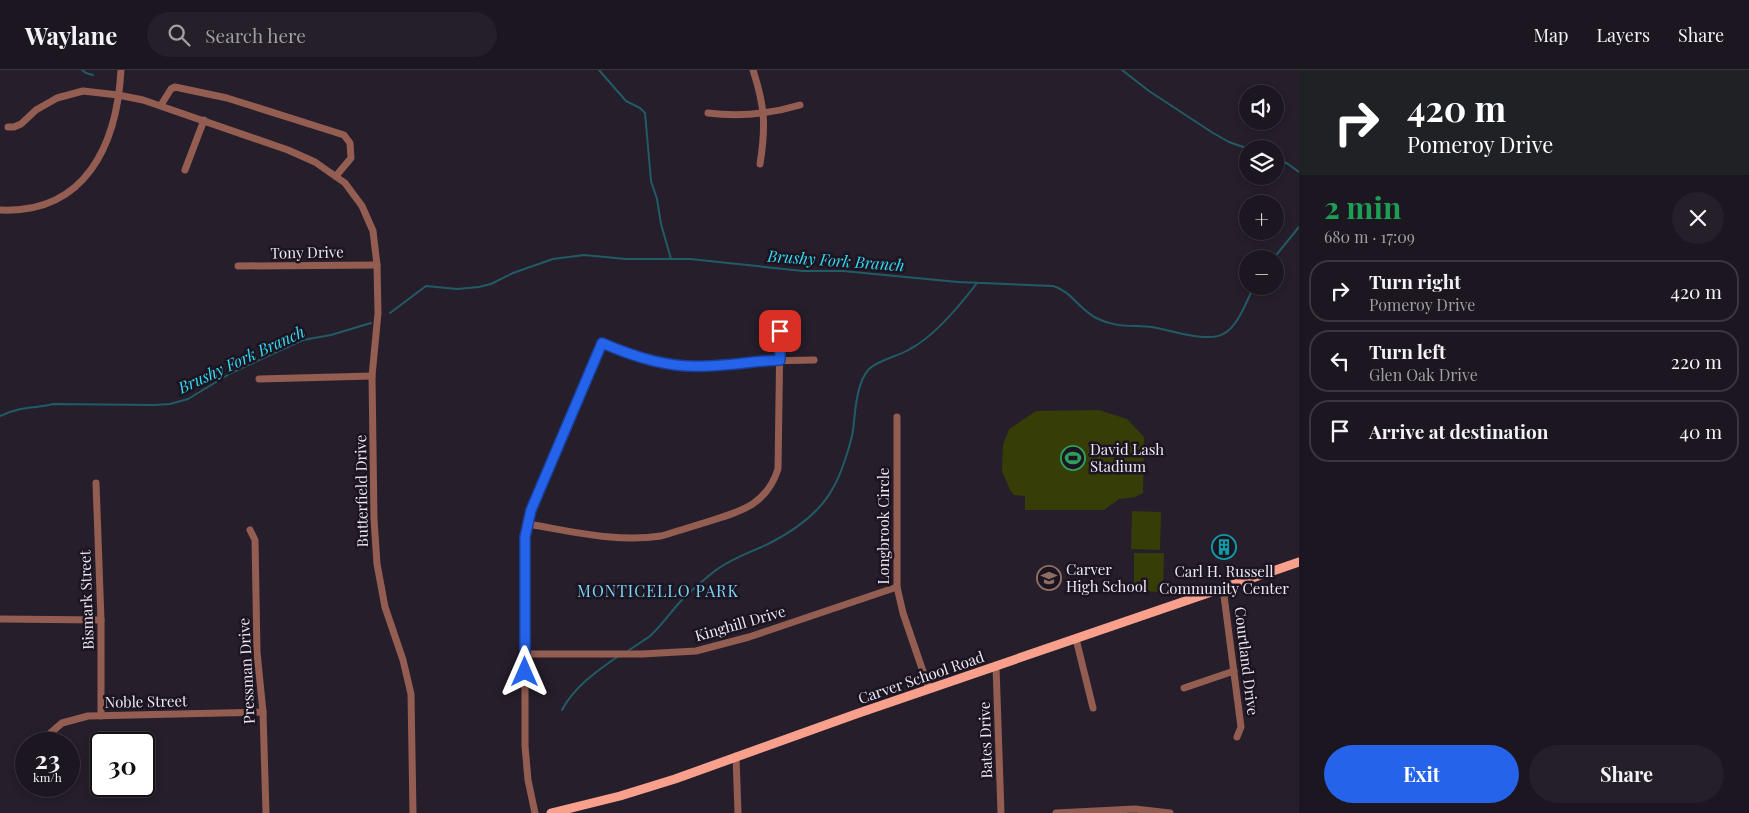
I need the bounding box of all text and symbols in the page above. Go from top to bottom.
search box [147,12,497,57]
text: Waylane [25,19,117,51]
icon: search [165,21,193,49]
text: Search here [205,22,306,48]
text: Map [1533,23,1568,47]
text: Layers [1596,23,1650,47]
text: Share [1678,23,1724,47]
text: 420 m [1407,84,1506,131]
map controls [1239,85,1284,295]
button: sound [1239,85,1284,130]
icon: right [1324,90,1389,155]
text: Pomeroy Drive [1407,129,1553,159]
button: layers [1239,140,1284,185]
text: 2 min [1324,187,1401,227]
button: close [1672,192,1724,244]
button: + [1239,195,1284,240]
text: 680 m · 17:09 [1324,226,1415,247]
street label: Tony Drive [270,241,344,263]
water label: Brushy Fork Branch [766,245,905,275]
button: − [1239,250,1284,295]
text: Turn right [1369,268,1461,294]
icon: right [1326,277,1354,305]
text: 420 m [1671,278,1722,304]
text: Pomeroy Drive [1369,294,1475,315]
pin [759,310,801,352]
icon: arrive [766,317,794,345]
water label: Brushy Fork Branch [173,320,308,398]
text: Turn left [1369,338,1446,364]
icon: left [1326,347,1354,375]
text: 220 m [1671,348,1722,374]
text: Glen Oak Drive [1369,364,1478,385]
icon: arrive [1326,417,1354,445]
text: Arrive at destination [1369,418,1549,444]
text: 40 m [1680,418,1722,444]
street label: Butterfield Drive [350,435,372,547]
place label: David Lash Stadium [1090,439,1164,476]
sports icon: David Lash Stadium [1060,445,1086,471]
street label: Longbrook Circle [873,468,893,584]
building icon: Carl H. Russell Community Center [1211,534,1237,560]
street label: Bismark Street [74,549,98,650]
place label: Carver High School [1066,559,1147,596]
place label: Carl H. Russell Community Center [1159,561,1289,598]
school or university icon: Carver High School [1036,565,1062,591]
district label: MONTICELLO PARK [577,580,739,601]
street label: Kinghill Drive [692,601,788,645]
street label: Courtland Drive [1230,606,1264,716]
street label: Pressman Drive [233,617,259,725]
position arrow [498,645,550,697]
street label: Carver School Road [855,646,987,708]
street label: Noble Street [105,690,188,712]
street label: Bates Drive [974,701,996,779]
speed limit sign: 30 [90,732,155,797]
text: 23 [35,742,60,775]
button: Exit [1324,745,1519,803]
button: Share [1529,745,1724,803]
text: km/h [33,769,62,785]

